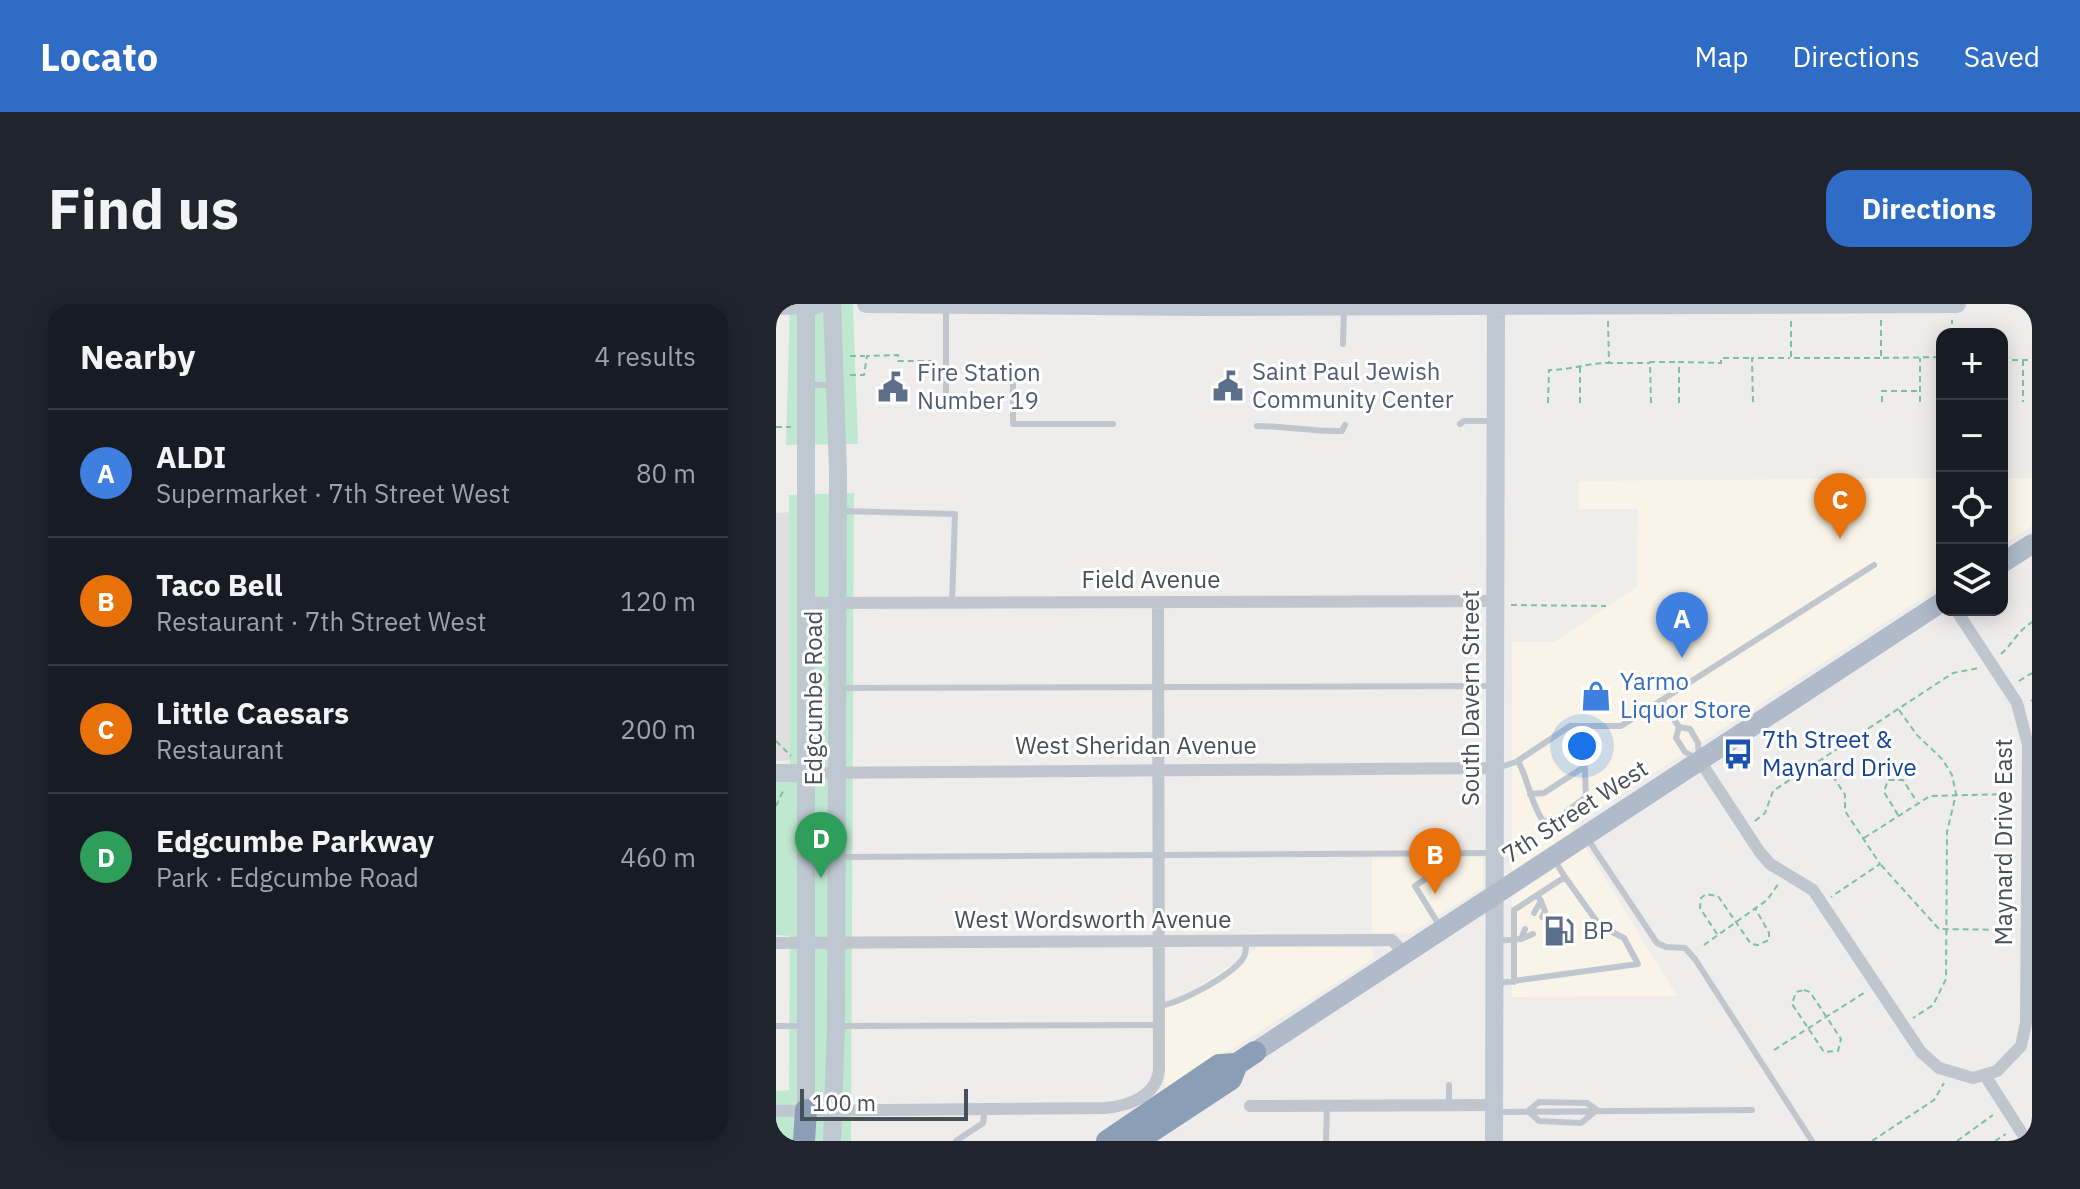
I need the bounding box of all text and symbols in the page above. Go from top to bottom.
text: Locato [40,32,158,81]
text: Map [1694,38,1748,75]
text: Directions [1792,38,1920,75]
text: Saved [1964,38,2040,75]
button: Directions [1826,170,2032,247]
text: Find us [48,172,239,244]
map controls [1936,328,2008,616]
button: + [1936,328,2008,400]
text: Nearby [80,334,195,378]
text: 4 results [594,339,696,373]
place label: Saint Paul Jewish Community Center [1252,355,1454,415]
place label: Fire Station Number 19 [917,356,1041,416]
public building icon: Saint Paul Jewish Community Center [1211,369,1245,403]
public building icon: Fire Station Number 19 [876,370,910,404]
button: − [1936,400,2008,472]
text: ALDI [156,437,226,476]
text: A [97,456,115,490]
text: 80 m [636,456,696,490]
button: locate [1936,472,2008,544]
pin: C [1814,473,1866,539]
text: Supermarket · 7th Street West [156,476,510,510]
button: layers [1936,544,2008,616]
street label: Field Avenue [1082,563,1220,595]
text: Taco Bell [156,565,283,604]
text: B [97,584,115,618]
text: 120 m [620,584,696,618]
street label: South Davern Street [1454,590,1486,806]
pin: A [1656,592,1708,658]
text: Restaurant · 7th Street West [156,604,487,638]
street label: Edgcumbe Road [797,611,829,785]
place label: Yarmo Liquor Store [1620,665,1751,725]
shop icon: Yarmo Liquor Store [1579,679,1613,713]
text: Little Caesars [156,693,349,732]
text: C [98,712,114,746]
text: 200 m [620,712,696,746]
place label: 7th Street & Maynard Drive [1762,723,1917,783]
your location [1562,726,1602,766]
street label: West Sheridan Avenue [1015,729,1257,761]
text: Restaurant [156,732,284,766]
bus stop icon: 7th Street & Maynard Drive [1721,737,1755,771]
street label: Maynard Drive East [1987,739,2019,945]
street label: 7th Street West [1495,752,1654,870]
pin: D [795,812,847,878]
text: Edgcumbe Parkway [156,821,434,860]
pin: B [1409,828,1461,894]
text: D [97,840,115,874]
text: 460 m [620,840,696,874]
text: Park · Edgcumbe Road [156,860,419,894]
street label: West Wordsworth Avenue [955,903,1231,935]
fuel station icon: BP [1542,914,1576,948]
place label: BP [1583,914,1613,946]
scale bar [800,1085,968,1121]
text: 100 m [812,1088,876,1117]

